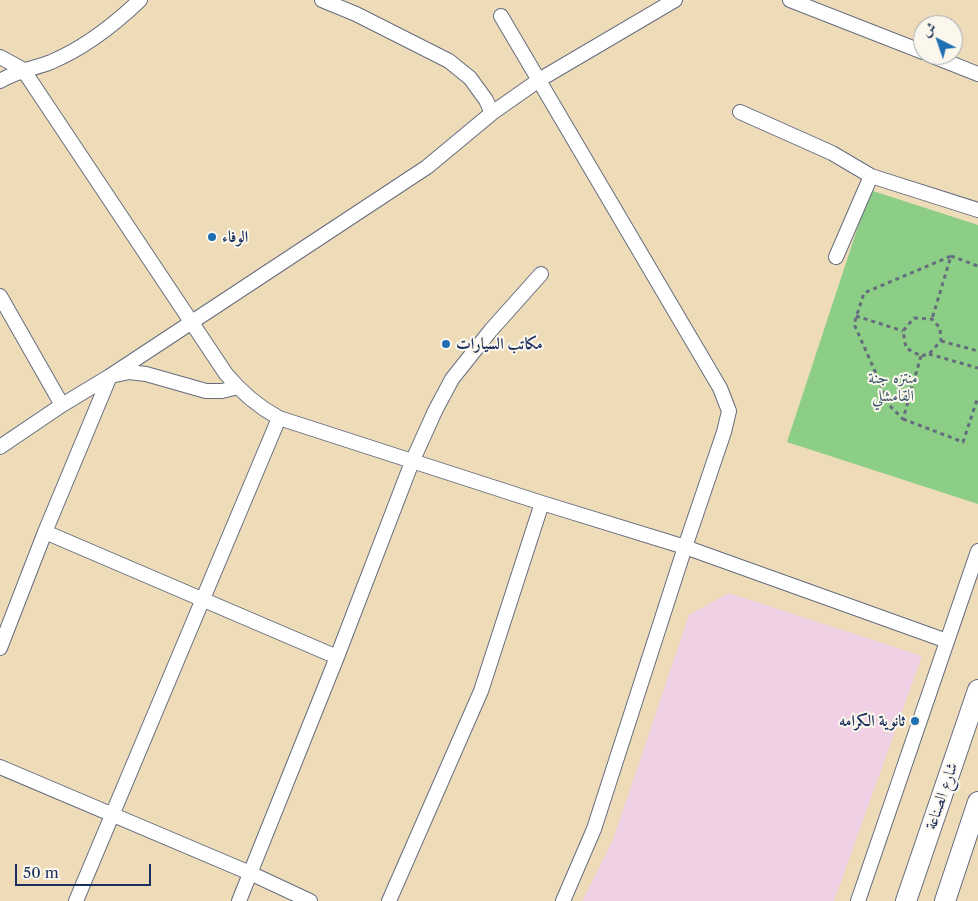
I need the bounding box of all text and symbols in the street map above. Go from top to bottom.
north arrow [913,15,963,65]
text: ش [918,18,940,41]
place label: الوفاء [222,227,248,247]
marker: الوفاء [206,231,218,243]
place label: مكاتب السيارات [456,334,543,354]
marker: مكاتب السيارات [440,338,452,350]
park label: منتزه جنة القامشلي [868,368,918,406]
place label: ثانوية الكرامه [839,711,905,731]
marker: ثانوية الكرامه [909,715,921,727]
street label: شارع الصناعة [922,760,962,832]
scale bar [18,854,154,886]
text: 50 m [23,863,59,882]

